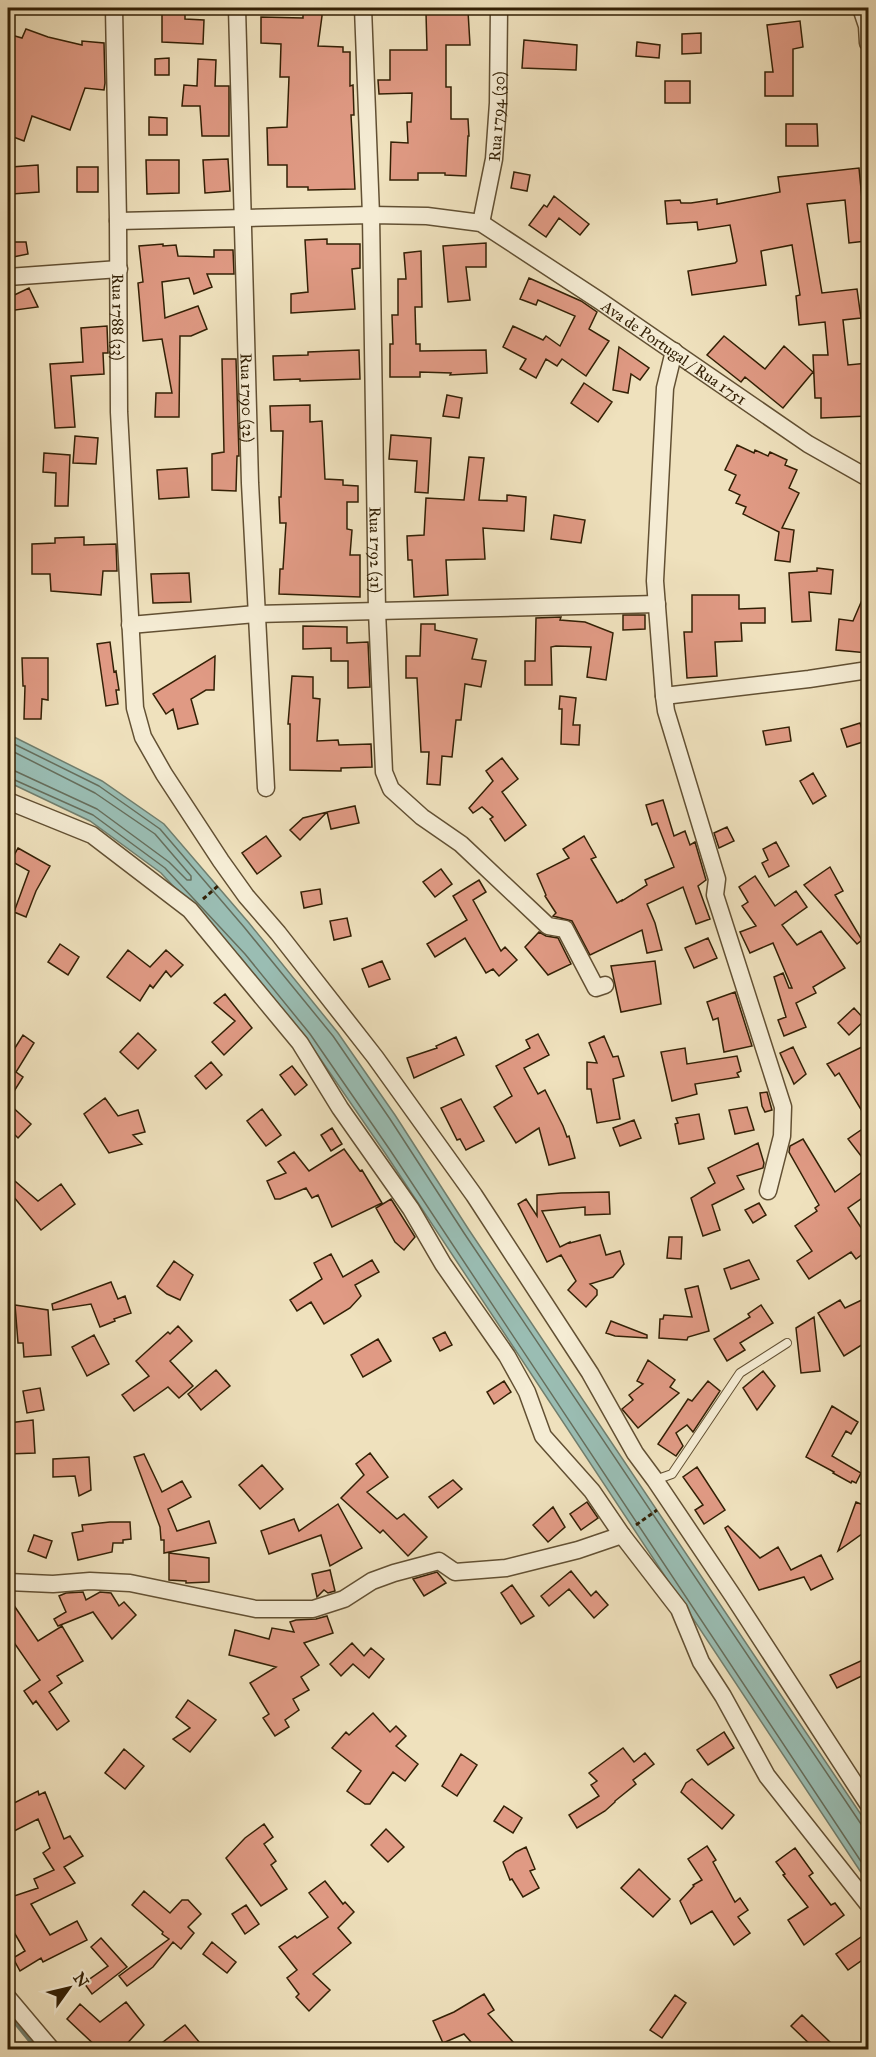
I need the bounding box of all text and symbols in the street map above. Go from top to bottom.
street label: Rua 1794 (30) [485,71,509,162]
street label: Rua 1788 (33) [108,273,128,361]
street label: Ava de Portugal / Rua 1751 [597,296,750,409]
street label: Rua 1790 (32) [236,353,258,443]
street label: Rua 1792 (31) [365,507,386,593]
north arrow [39,1958,99,2018]
text: N [69,1969,93,1991]

